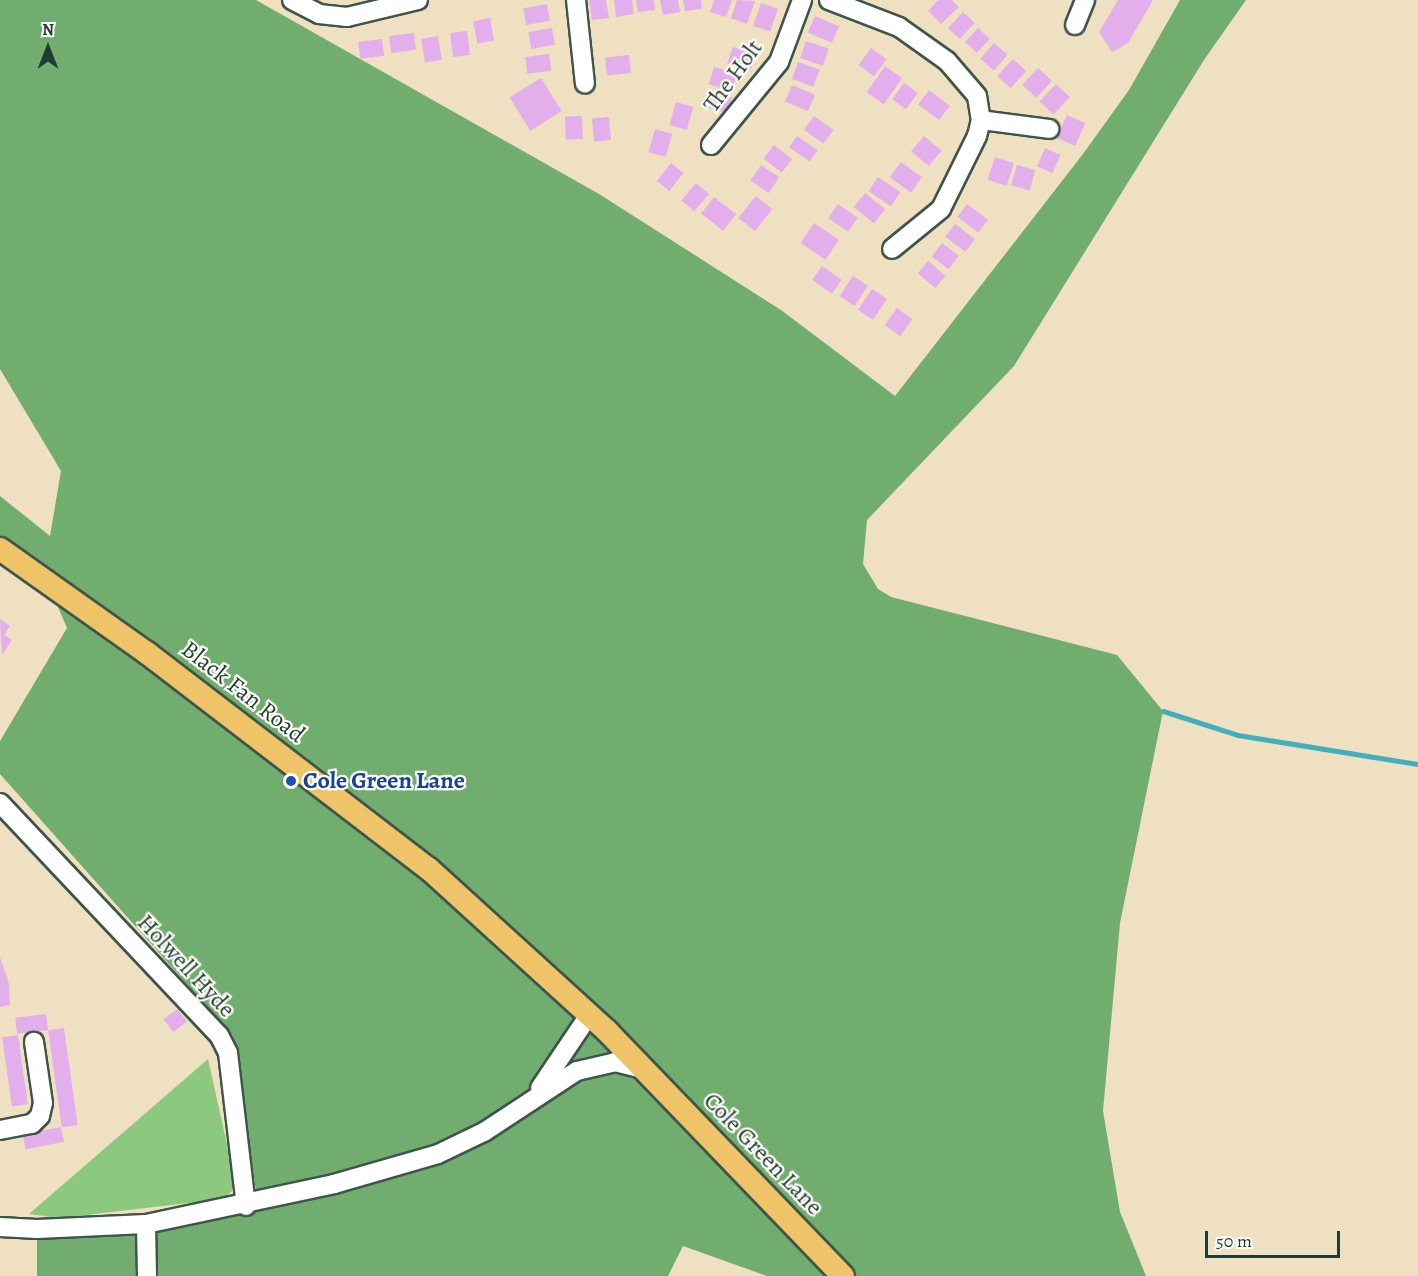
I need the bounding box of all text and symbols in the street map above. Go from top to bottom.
north arrow [18,18,78,78]
text: N [42,19,54,41]
street label: The Holt [697,34,769,118]
street label: Black Fan Road [176,635,310,749]
place label: Cole Green Lane [303,767,465,795]
marker: Cole Green Lane [284,774,298,788]
street label: Holwell Hyde [131,908,241,1024]
street label: Cole Green Lane [697,1087,829,1221]
scale bar [1208,1219,1343,1257]
text: 50 m [1216,1229,1252,1253]

